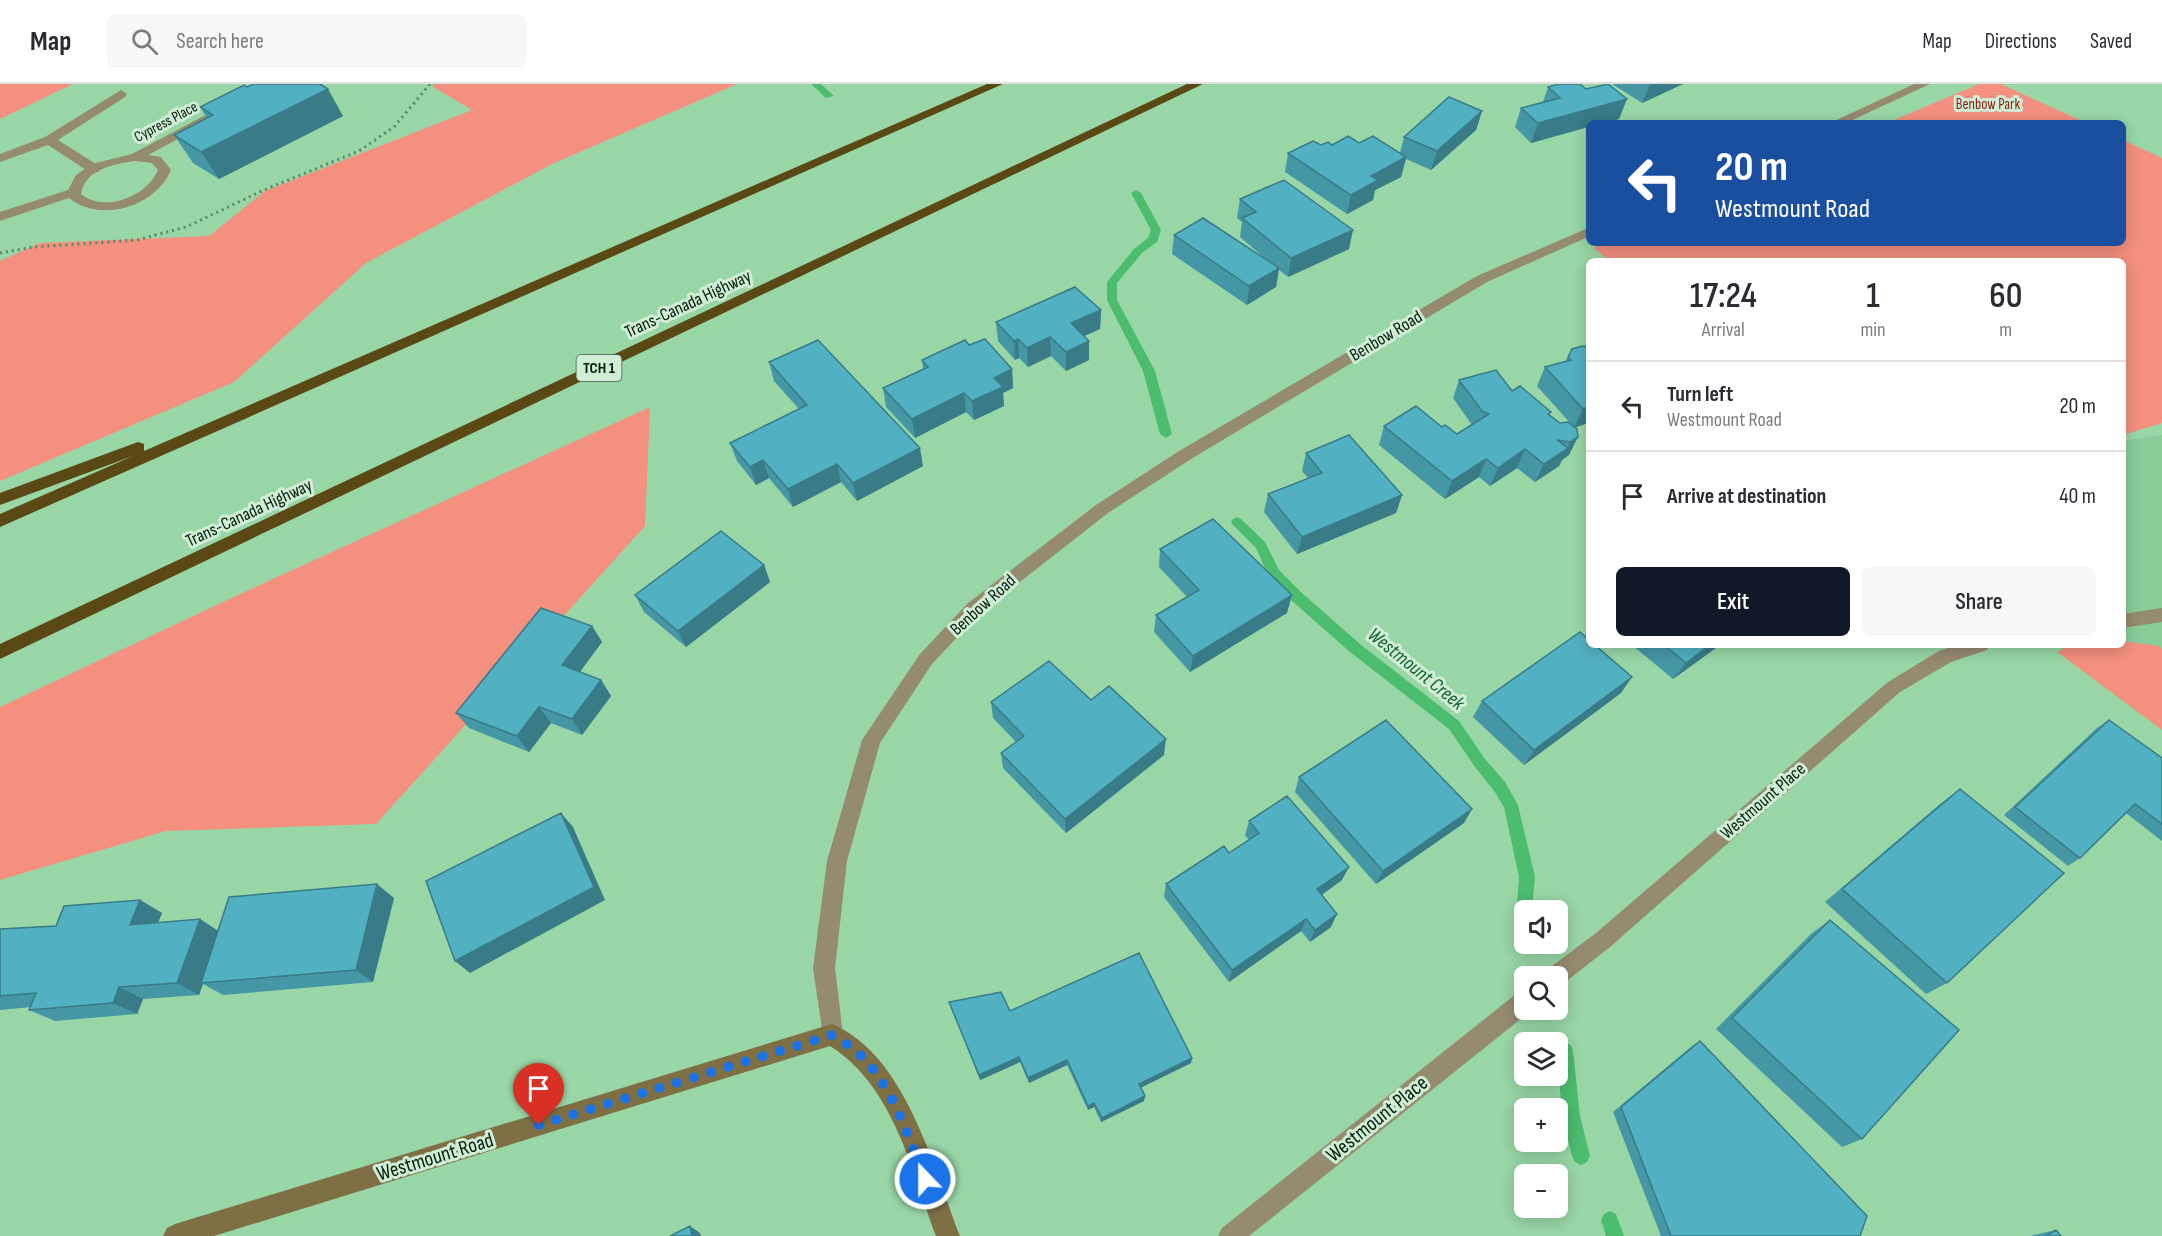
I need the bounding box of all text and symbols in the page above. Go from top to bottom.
search box [107,14,527,68]
text: Map [30,25,71,58]
icon: search [128,25,161,58]
text: Search here [176,28,264,55]
text: Map [1922,29,1952,54]
text: Directions [1985,29,2057,54]
text: Saved [2090,29,2132,54]
park label: Benbow Park [1956,95,2020,114]
street label: Cypress Place [131,97,201,147]
text: 20 m [1715,142,1788,193]
icon: left [1616,144,1694,222]
text: Westmount Road [1715,193,1870,225]
street label: Trans-Canada Highway [622,266,754,342]
text: 17:24 [1690,275,1757,318]
text: 1 [1866,275,1880,318]
text: 60 [1989,275,2022,318]
street label: Benbow Road [1346,306,1426,366]
text: Arrival [1702,318,1745,342]
text: min [1860,318,1886,342]
text: m [1999,318,2012,342]
road number: TCH 1 [576,355,622,381]
text: Turn left [1667,381,1733,408]
icon: left [1616,390,1649,423]
text: 20 m [2060,393,2096,420]
text: Westmount Road [1667,408,1782,432]
street label: Trans-Canada Highway [183,475,315,551]
icon: arrive [1616,480,1649,513]
text: Arrive at destination [1667,483,1826,510]
text: 40 m [2059,483,2096,510]
button: Exit [1616,567,1850,636]
button: Share [1862,567,2096,636]
street label: Benbow Road [946,570,1020,640]
water label: Westmount Creek [1363,623,1470,716]
street label: Westmount Place [1716,758,1810,844]
map controls [1514,900,1568,1218]
button: sound [1514,900,1568,954]
button: search [1514,966,1568,1020]
button: layers [1514,1032,1568,1086]
pin [513,1063,564,1125]
street label: Westmount Place [1321,1071,1433,1167]
icon: arrive [522,1072,555,1105]
button: + [1514,1098,1568,1152]
street label: Westmount Road [374,1127,496,1187]
position arrow [893,1147,957,1211]
button: − [1514,1164,1568,1218]

